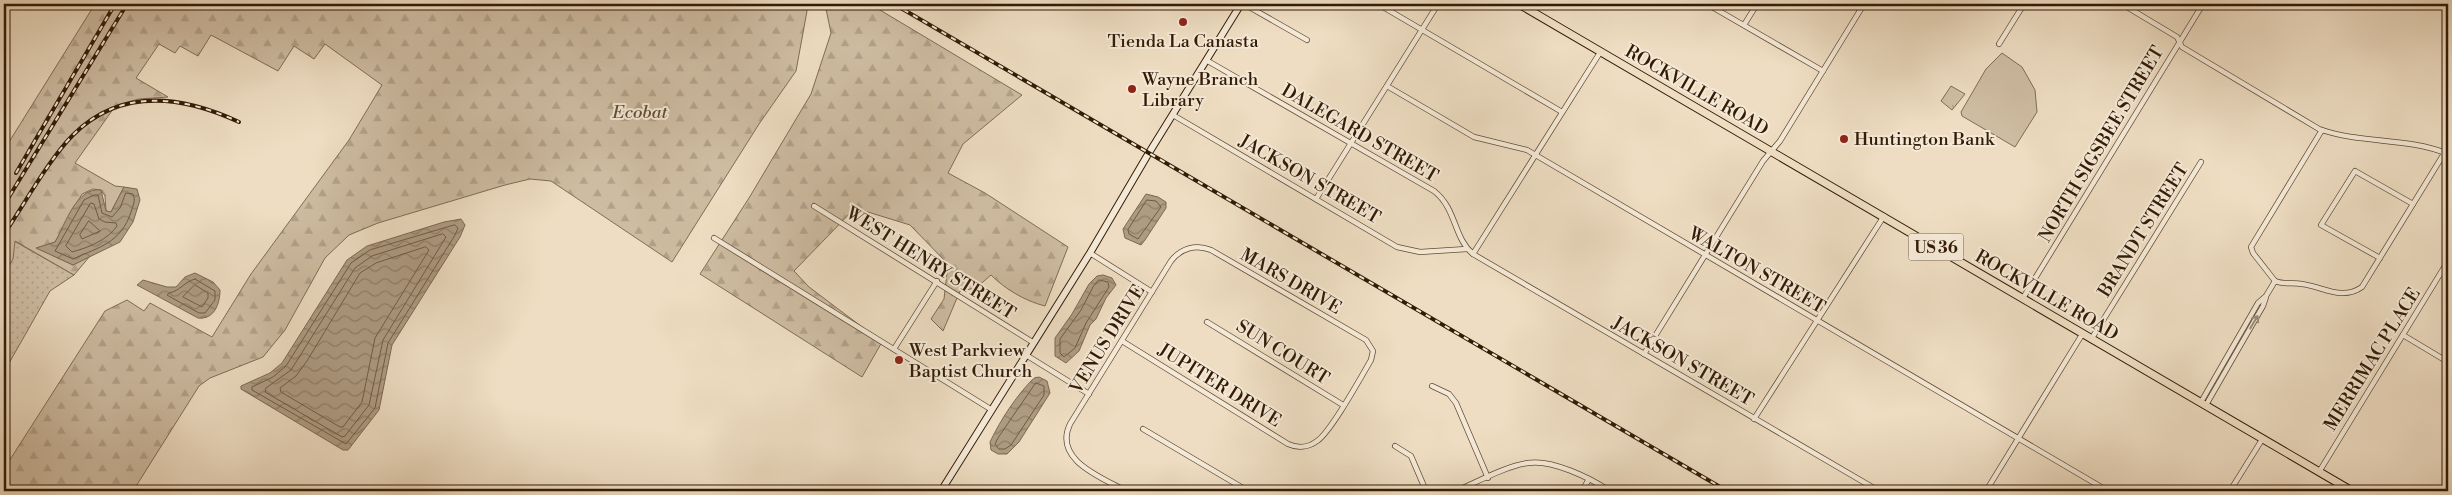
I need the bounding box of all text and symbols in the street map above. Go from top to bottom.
marker: Tienda La Canasta [1177,16,1189,28]
place label: Tienda La Canasta [1107,30,1259,53]
street label: ROCKVILLE ROAD [1621,40,1773,141]
street label: NORTH SIGSBEE STREET [2034,42,2169,247]
place label: Wayne Branch Library [1141,68,1259,112]
street label: DALEGARD STREET [1277,79,1443,188]
marker: Wayne Branch Library [1126,83,1138,95]
park label: Ecobat [612,101,669,124]
place label: Huntington Bank [1854,128,1996,151]
street label: JACKSON STREET [1234,129,1385,229]
marker: Huntington Bank [1838,133,1850,145]
street label: BRANDT STREET [2092,159,2194,302]
street label: WEST HENRY STREET [841,201,1020,325]
street label: WALTON STREET [1683,221,1830,319]
road number: US 36 [1908,233,1964,260]
street label: MARS DRIVE [1236,243,1346,320]
street label: ROCKVILLE ROAD [1971,245,2123,346]
street label: VENUS DRIVE [1064,280,1150,399]
street label: MERRIMAC PLACE [2319,283,2426,435]
street label: JACKSON STREET [1607,311,1758,411]
street label: SUN COURT [1232,315,1334,390]
one-way arrow [2249,315,2259,329]
street label: JUPITER DRIVE [1153,338,1285,432]
place label: West Parkview Baptist Church [908,339,1032,383]
marker: West Parkview Baptist Church [893,354,905,366]

